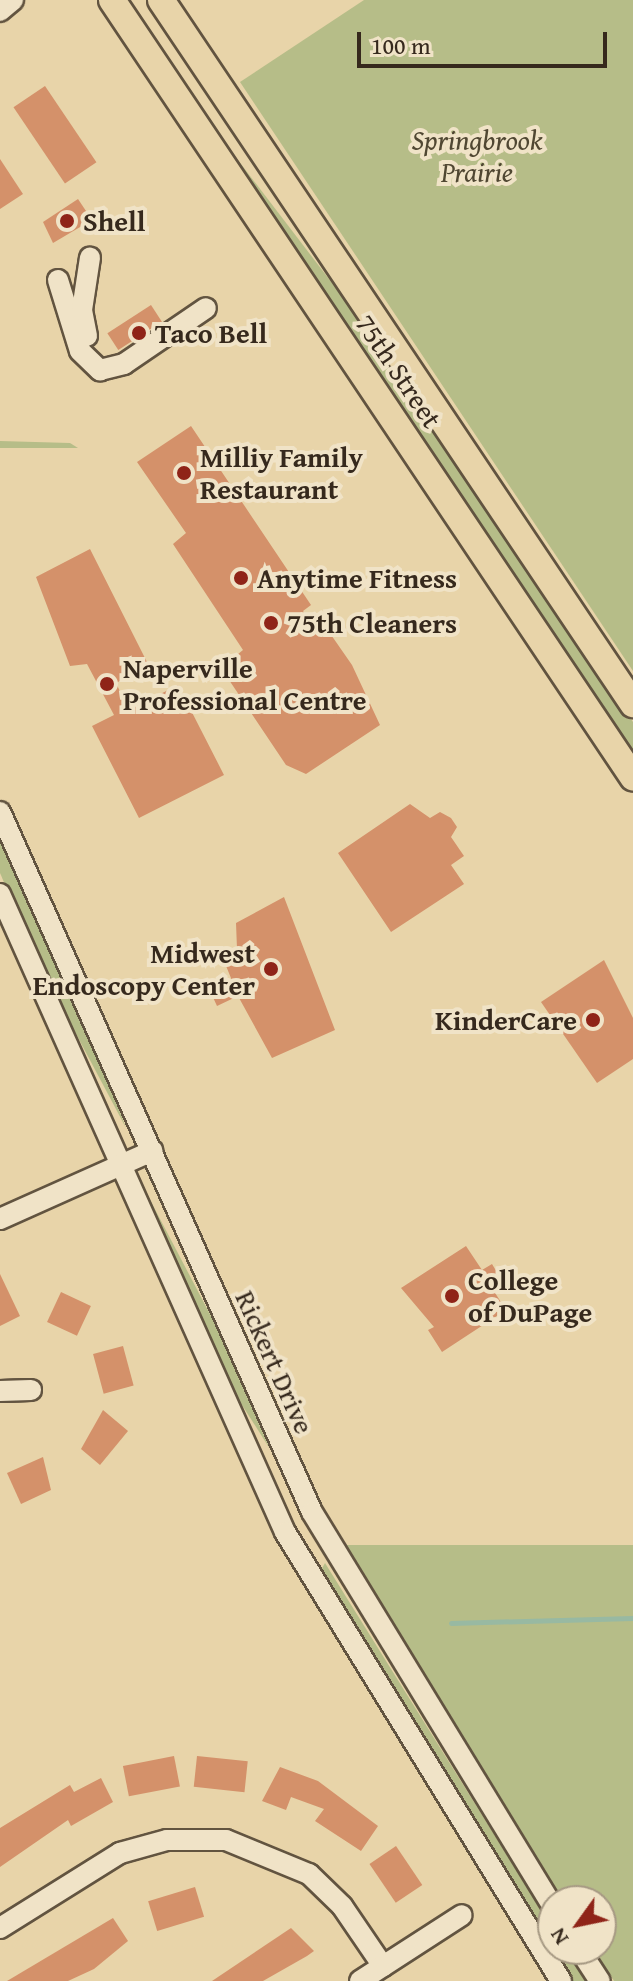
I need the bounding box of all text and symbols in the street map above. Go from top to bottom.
scale bar [361,16,611,66]
text: 100 m [371,28,431,63]
park label: Springbrook Prairie [412,123,542,189]
place label: Shell [83,204,145,238]
marker: Shell [58,212,76,230]
street label: 75th Street [349,308,449,434]
place label: Taco Bell [155,316,267,350]
marker: Taco Bell [130,324,148,342]
place label: Milliy Family Restaurant [200,440,363,506]
marker: Milliy Family Restaurant [175,464,193,482]
place label: Anytime Fitness [257,561,457,595]
marker: Anytime Fitness [232,569,250,587]
place label: 75th Cleaners [287,606,457,640]
marker: 75th Cleaners [262,614,280,632]
place label: Naperville Professional Centre [123,651,366,717]
marker: Naperville Professional Centre [98,675,116,693]
place label: Midwest Endoscopy Center [33,936,255,1002]
marker: Midwest Endoscopy Center [262,960,280,978]
place label: KinderCare [435,1003,577,1037]
marker: KinderCare [584,1011,602,1029]
place label: College of DuPage [468,1263,592,1329]
street label: Rickert Drive [229,1285,321,1439]
marker: College of DuPage [443,1287,461,1305]
north arrow [537,1885,617,1965]
text: N [541,1922,576,1952]

